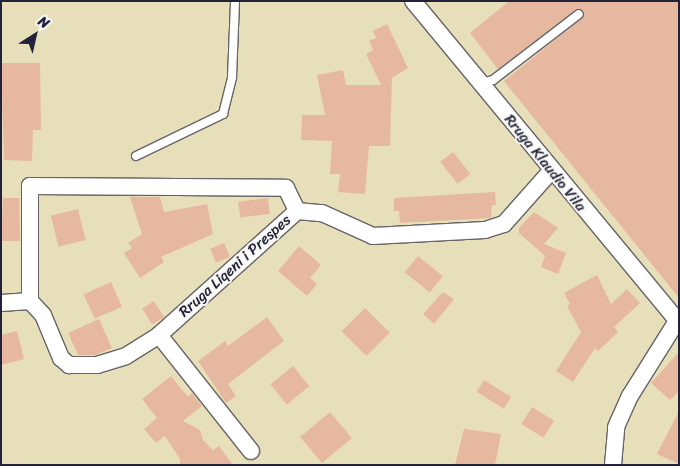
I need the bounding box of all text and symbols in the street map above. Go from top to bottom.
text: N [33,9,55,35]
north arrow [10,10,60,60]
street label: Rruga Klaudio Vila [500,111,590,215]
street label: Rruga Liqeni i Prespes [175,211,295,321]

